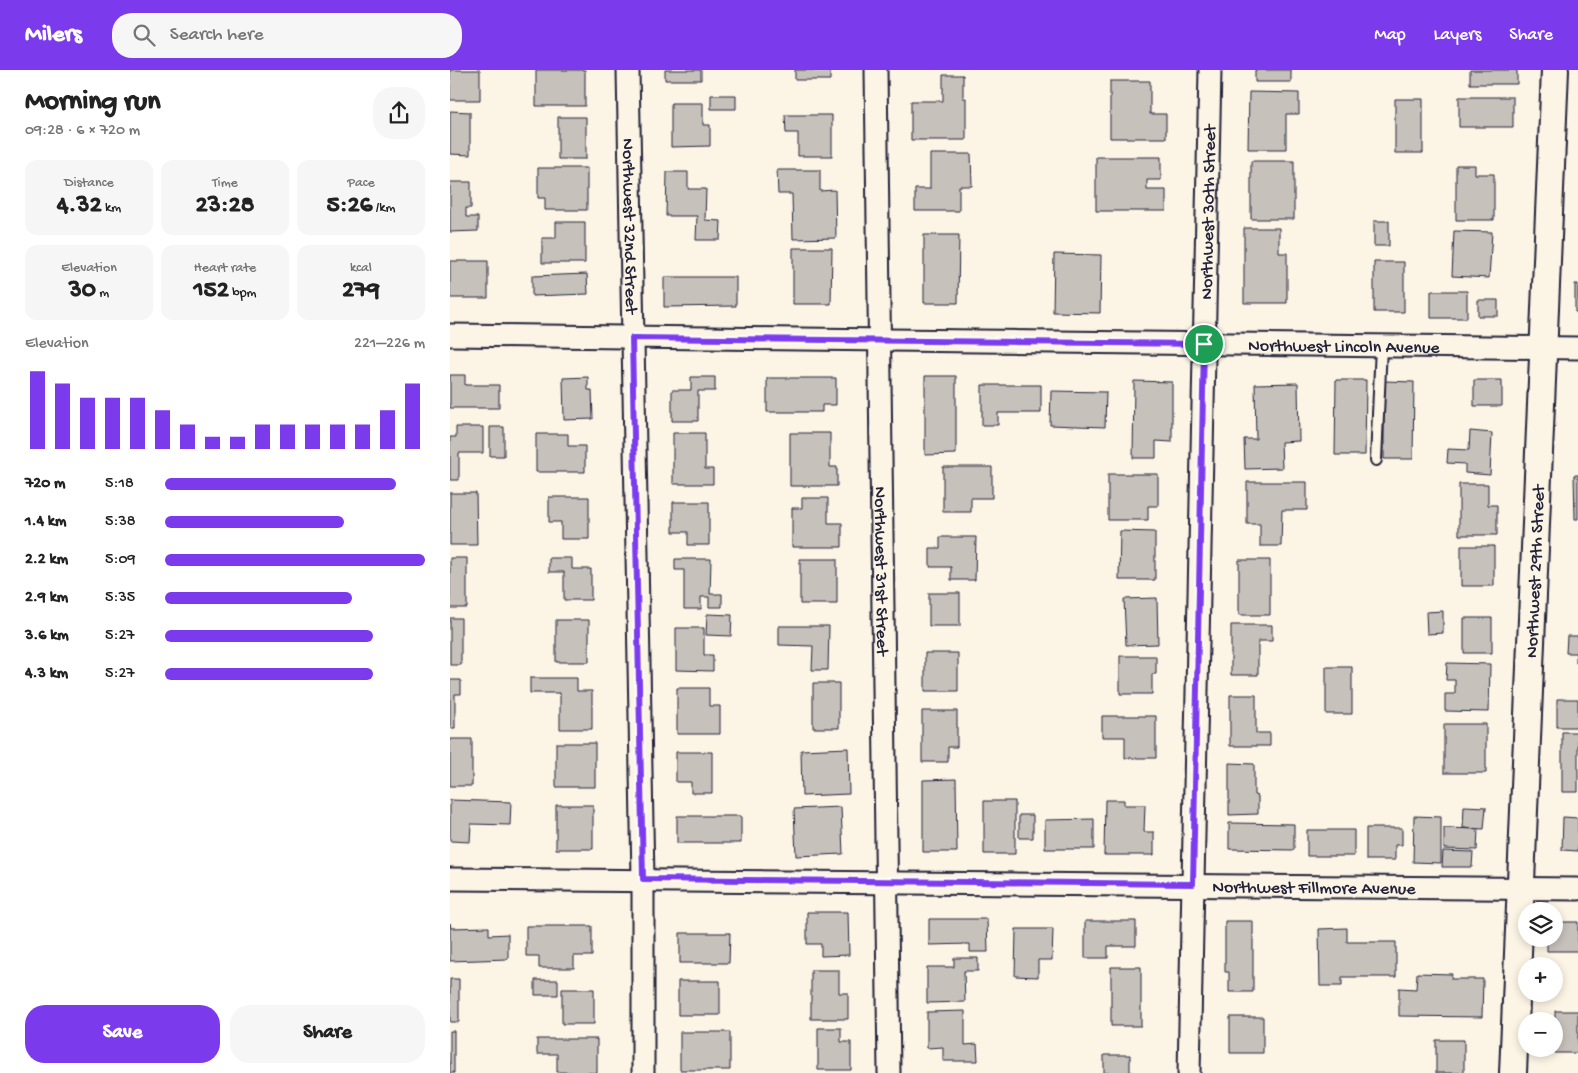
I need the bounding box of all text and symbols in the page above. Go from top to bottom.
search box [112,13,462,58]
text: Milers [25,21,82,50]
icon: search [130,21,158,49]
text: Search here [170,24,263,47]
text: Map [1374,25,1406,46]
text: Layers [1434,25,1481,46]
text: Share [1509,25,1553,46]
text: Morning run [25,86,160,119]
button: share [373,87,425,139]
text: 09:28 · 6 × 720 m [25,122,140,141]
street label: Northwest 30th Street [1197,123,1222,300]
street label: Northwest 32nd Street [616,138,641,316]
text: Distance [64,175,114,192]
text: Time [212,175,238,192]
text: Pace [347,175,375,192]
text: 4.32 [57,192,102,221]
text: 23:28 [195,192,255,221]
text: 5:26 [327,192,373,221]
text: km [102,200,121,217]
text: /km [373,200,395,217]
text: Elevation [61,260,117,277]
text: Heart rate [194,260,256,277]
text: kcal [350,260,372,277]
text: 30 [69,277,96,306]
text: 152 [193,277,229,306]
text: 279 [342,277,380,306]
text: m [96,285,109,302]
text: bpm [229,285,257,302]
pin [1183,323,1225,365]
icon: arrive [1190,330,1218,358]
text: Elevation [25,335,89,354]
text: 221–226 m [354,335,425,354]
street label: Northwest Lincoln Avenue [1248,336,1440,359]
text: 720 m [25,475,65,494]
text: 5:18 [105,475,134,494]
street label: Northwest 29th Street [1522,483,1551,659]
street label: Northwest 31st Street [868,486,892,657]
text: 1.4 km [25,513,66,532]
text: 5:38 [105,513,136,532]
text: 2.2 km [25,551,68,570]
text: 5:09 [105,551,136,570]
text: 2.9 km [25,589,68,608]
text: 5:35 [105,589,135,608]
text: 3.6 km [25,627,69,646]
text: 5:27 [105,627,135,646]
text: 4.3 km [25,665,68,684]
text: 5:27 [105,665,135,684]
street label: Northwest Fillmore Avenue [1212,878,1416,901]
map controls [1518,902,1563,1057]
button: layers [1518,902,1563,947]
button: + [1518,957,1563,1002]
button: Save [25,1005,220,1063]
button: Share [230,1005,425,1063]
button: − [1518,1012,1563,1057]

